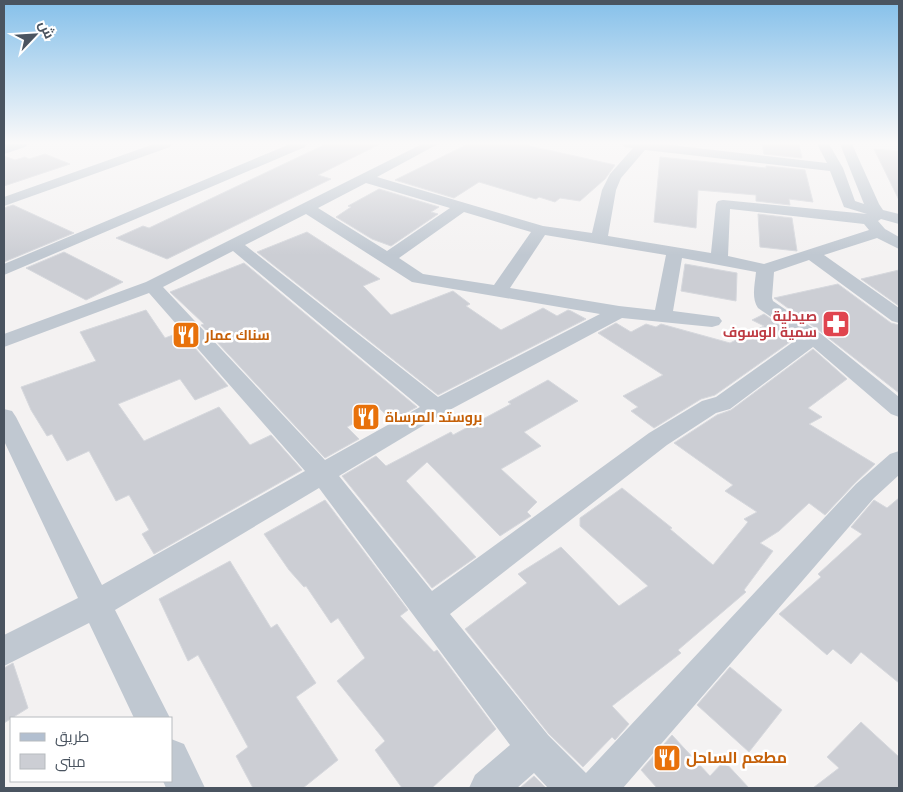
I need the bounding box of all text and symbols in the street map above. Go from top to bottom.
north arrow [10,10,60,60]
text: ش [35,18,58,41]
place label: صيدلية سمية الوسوف [723,308,817,341]
pharmacy icon: صيدلية سمية الوسوف [821,309,851,339]
restaurant icon: سناك عمار [171,320,201,350]
place label: سناك عمار [204,327,270,344]
restaurant icon: بروستد المرساة [351,402,381,432]
place label: بروستد المرساة [385,409,482,426]
legend [10,717,172,782]
text: طريق [55,728,89,747]
restaurant icon: مطعم الساحل [652,743,682,773]
place label: مطعم الساحل [686,748,787,769]
text: مبنى [55,753,86,772]

